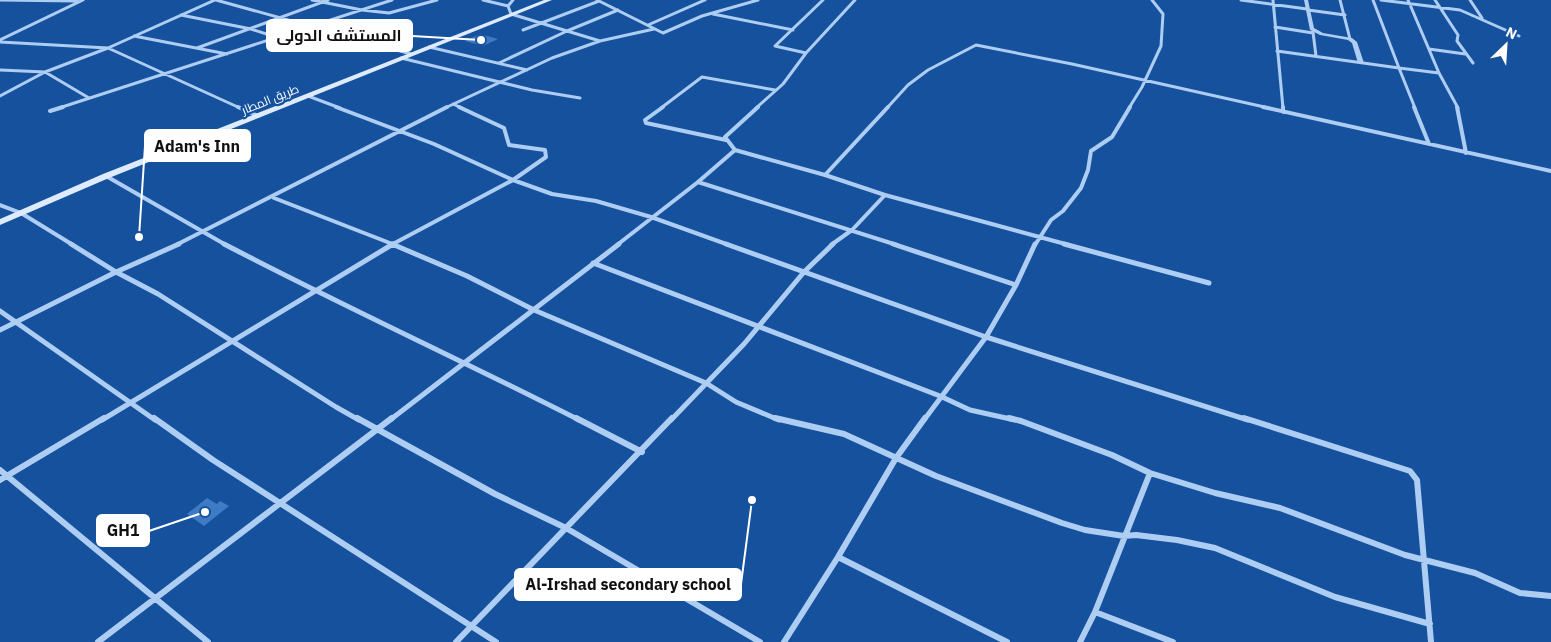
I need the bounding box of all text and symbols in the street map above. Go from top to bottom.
callout: المستشف الدولى [267,20,412,51]
north arrow [1481,20,1531,70]
text: N [1503,23,1520,44]
text: المستشف الدولى [276,25,402,45]
street label: طريق المطار [238,81,301,118]
callout: Adam's Inn [145,130,250,161]
text: Adam's Inn [154,136,240,156]
callout: GH1 [97,515,149,546]
text: GH1 [107,520,140,540]
callout: Al-Irshad secondary school [515,569,741,600]
text: Al-Irshad secondary school [525,574,731,594]

